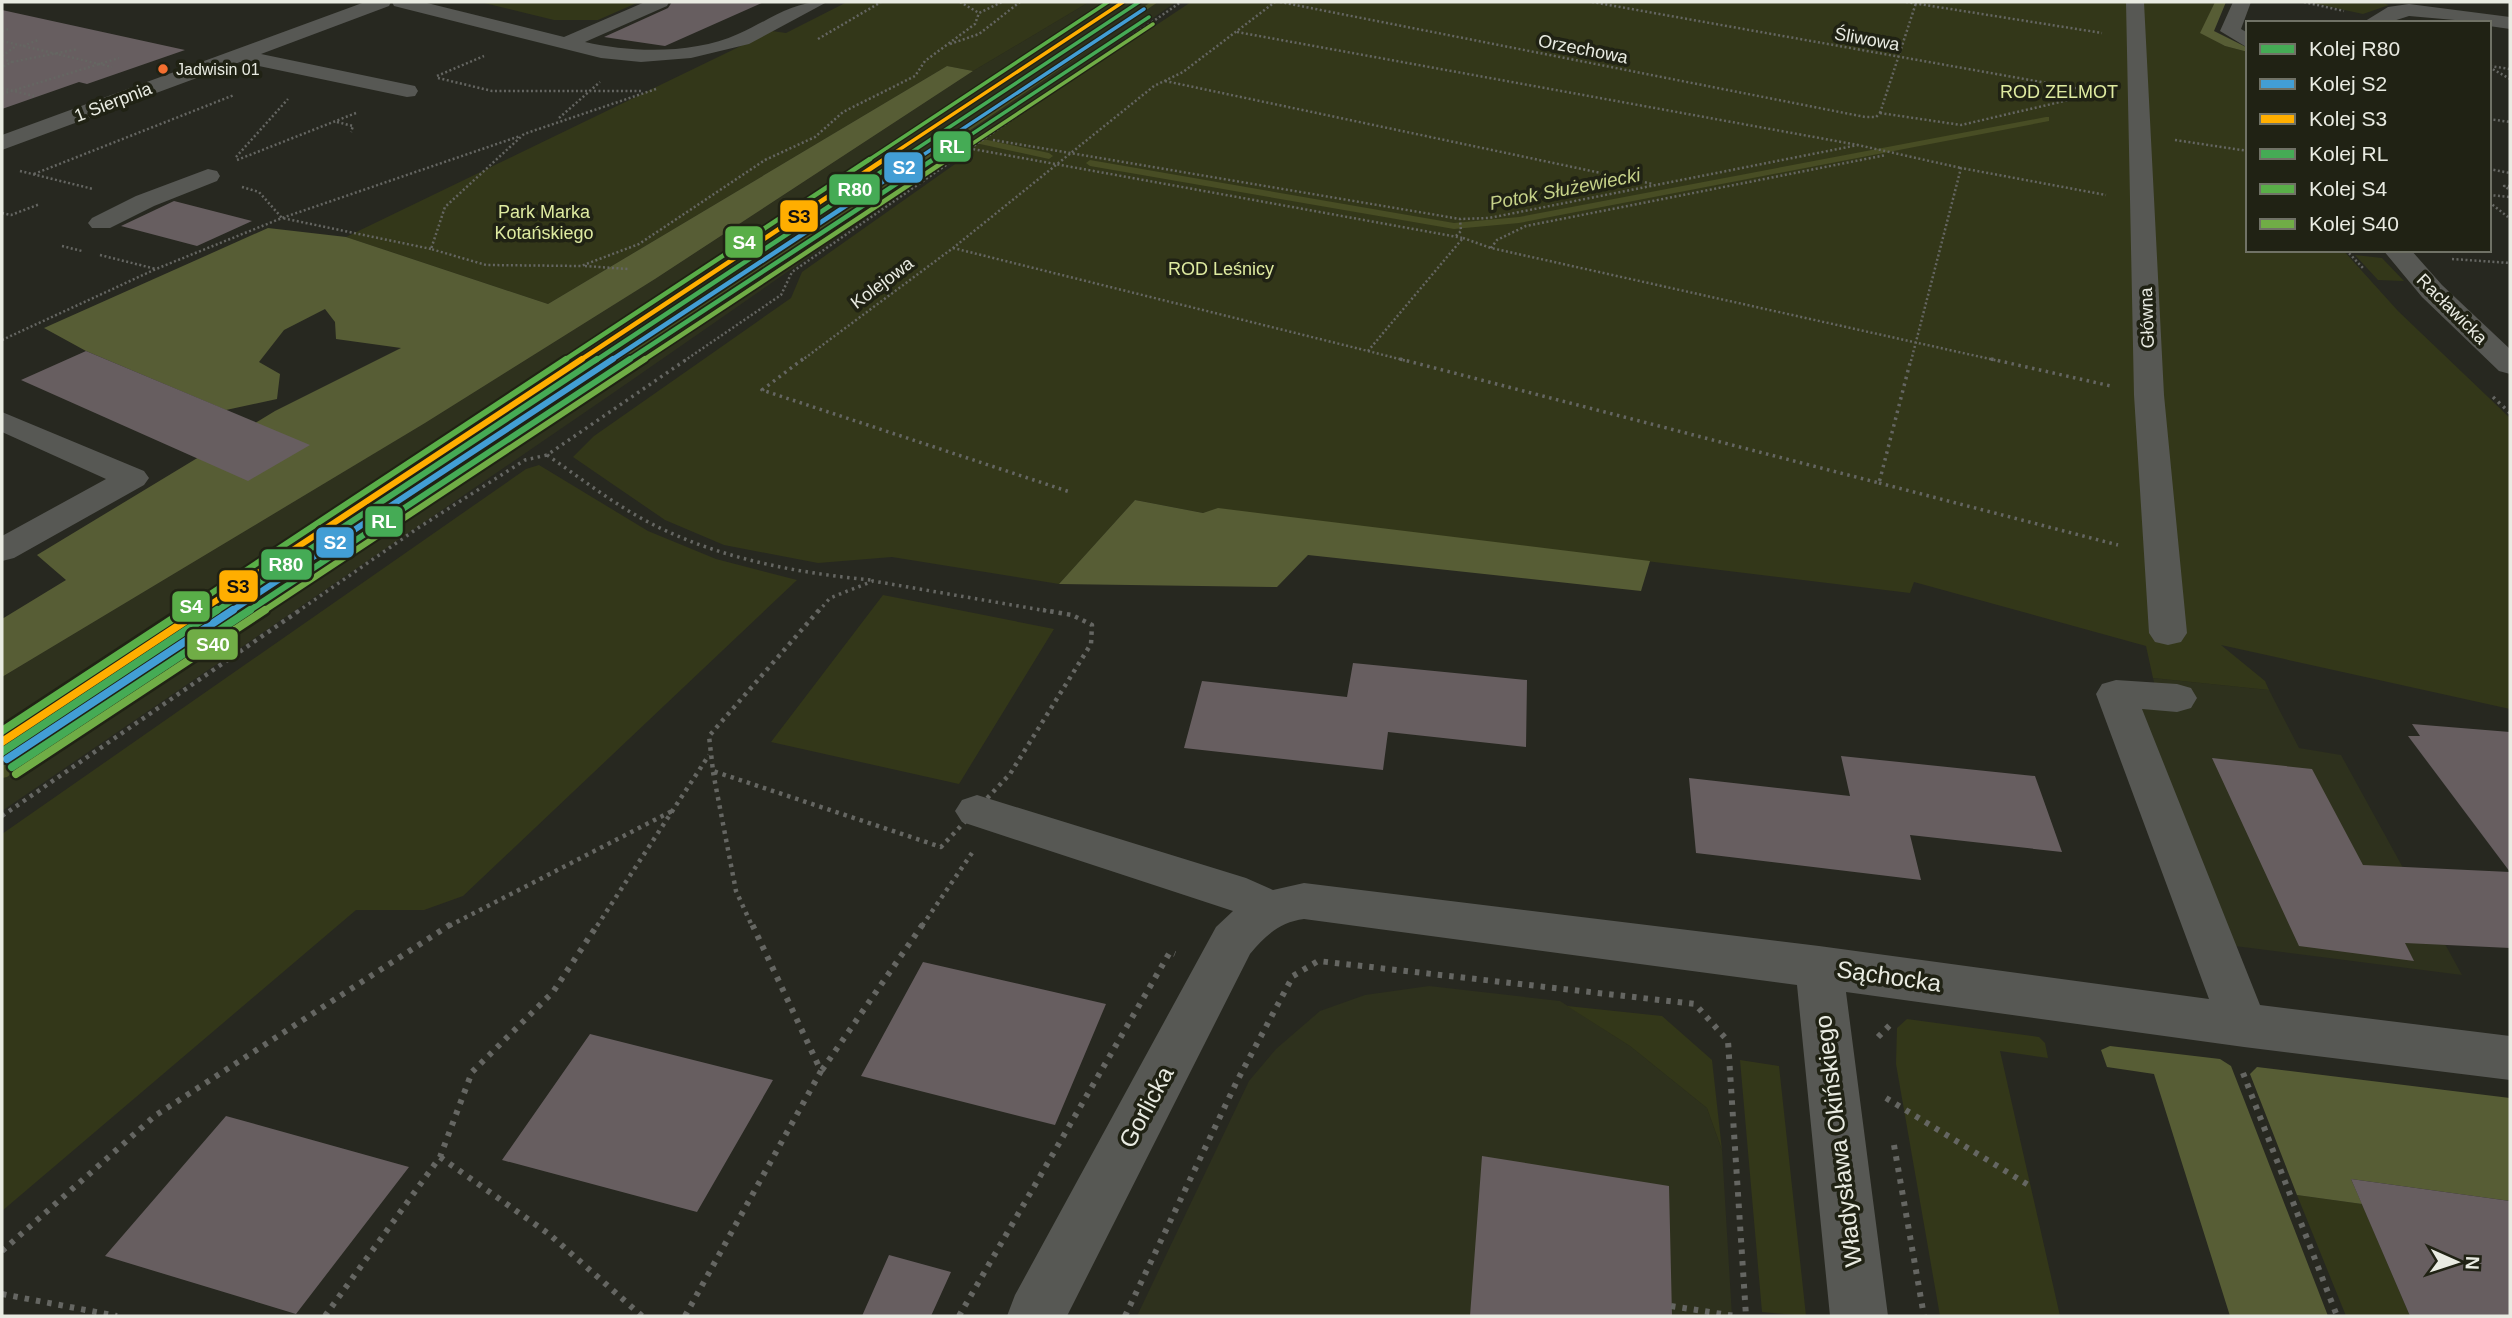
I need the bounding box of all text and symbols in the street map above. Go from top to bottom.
legend [2246,21,2491,252]
street label: Śliwowa [1833,22,1902,55]
street label: Orzechowa [1536,30,1631,68]
text: Kolej R80 [2309,37,2400,60]
place label: Jadwisin 01 [176,61,260,78]
marker: Jadwisin 01 [156,62,170,76]
text: Kolej S2 [2309,72,2387,95]
street label: 1 Sierpnia [72,78,155,126]
park label: ROD ZELMOT [2000,82,2118,102]
text: Kolej S3 [2309,107,2387,130]
line badge: RL [932,130,972,163]
text: RL [939,136,965,157]
text: Kolej RL [2309,142,2388,165]
line badge: S2 [883,151,924,184]
text: S2 [892,157,916,178]
water label: Potok Służewiecki [1488,164,1643,214]
line badge: R80 [828,173,881,206]
text: Kolej S4 [2309,177,2388,200]
text: R80 [838,179,872,200]
line badge: S3 [779,199,819,233]
park label: Park Marka Kotańskiego [494,202,594,243]
text: S3 [787,206,811,227]
text: Kolej S40 [2309,212,2399,235]
line badge: S4 [724,225,764,259]
text: S4 [732,232,756,253]
street label: Kolejowa [847,252,918,313]
park label: ROD Leśnicy [1168,259,1274,279]
street label: Racławicka [2413,270,2492,349]
street label: Główna [2136,286,2158,349]
line badge: RL [364,505,404,538]
text: RL [371,511,397,532]
line badge: S2 [315,526,355,559]
text: S2 [323,532,347,553]
line badge: R80 [260,548,313,581]
text: R80 [269,554,303,575]
line badge: S3 [218,569,259,603]
text: S3 [226,576,250,597]
line badge: S4 [171,590,211,623]
text: S4 [179,596,203,617]
line badge: S40 [186,628,239,661]
text: S40 [196,634,230,655]
street label: Sąchocka [1835,955,1944,997]
street label: Władysława Okińskiego [1809,1014,1867,1268]
street label: Gorlicka [1113,1061,1179,1152]
north arrow [2421,1227,2491,1297]
text: N [2462,1255,2483,1270]

